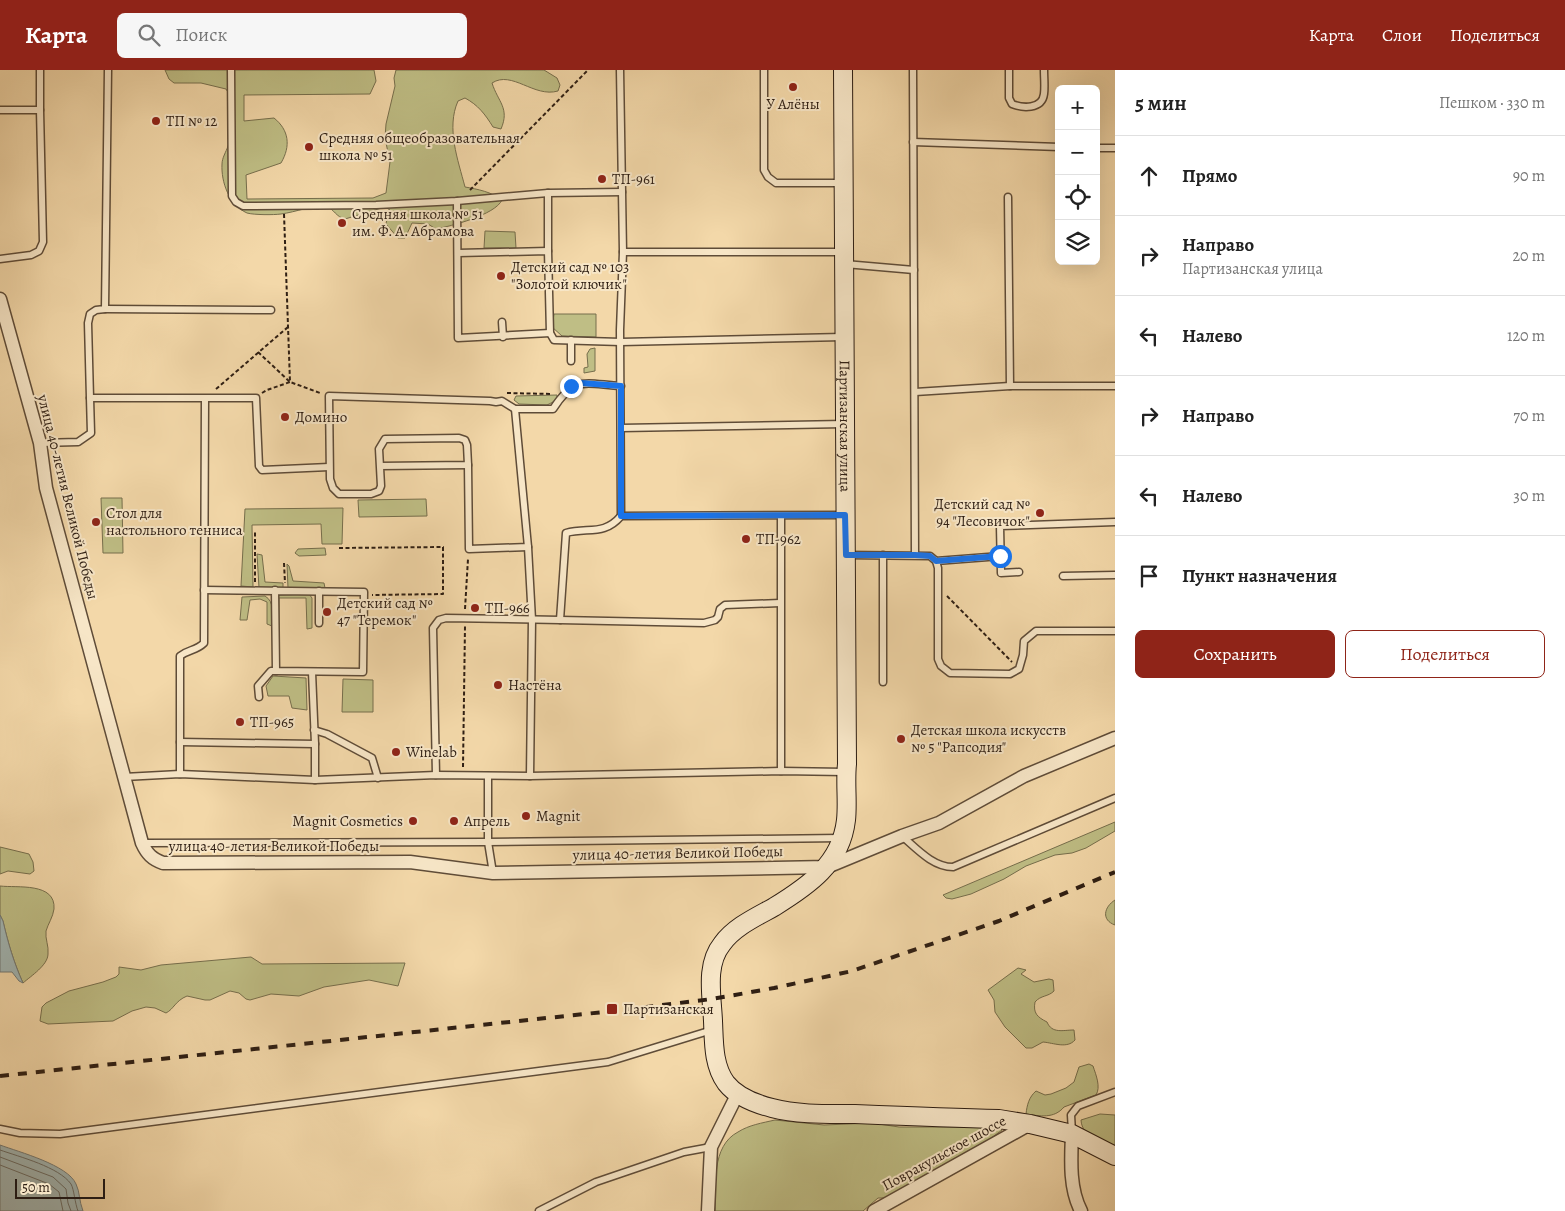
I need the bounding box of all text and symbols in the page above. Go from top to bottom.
search box [117,13,467,58]
text: Карта [25,19,87,51]
icon: search [135,21,163,49]
text: Поиск [175,22,227,48]
text: Карта [1309,23,1354,47]
text: Слои [1382,23,1422,47]
text: Поделиться [1450,23,1540,47]
marker: У Алёны [787,81,799,93]
map controls [1055,85,1100,265]
button: + [1055,85,1100,130]
text: 5 мин [1135,89,1187,117]
text: Пешком · 330 m [1439,92,1545,114]
place label: У Алёны [766,94,820,114]
place label: ТП № 12 [166,111,217,131]
marker: ТП № 12 [150,115,162,127]
place label: Средняя общеобразовательная школа № 51 [319,128,520,165]
button: − [1055,130,1100,175]
marker: Средняя общеобразовательная школа № 51 [303,141,315,153]
icon: ahead [1135,162,1163,190]
text: Прямо [1182,163,1237,189]
text: 90 m [1513,165,1545,187]
place label: ТП-961 [612,169,655,189]
marker: ТП-961 [596,173,608,185]
button: locate [1055,175,1100,220]
place label: Средняя школа № 51 им. Ф. А. Абрамова [352,204,483,241]
marker: Средняя школа № 51 им. Ф. А. Абрамова [336,217,348,229]
button: layers [1055,220,1100,265]
text: Направо [1182,232,1254,258]
icon: right [1135,242,1163,270]
text: 20 m [1512,245,1545,267]
place label: Детский сад № 103 "Золотой ключик" [511,257,629,294]
text: Партизанская улица [1182,258,1323,280]
marker: Детский сад № 103 "Золотой ключик" [495,270,507,282]
icon: left [1135,322,1163,350]
text: Налево [1182,323,1242,349]
text: 120 m [1507,325,1545,347]
street label: Партизанская улица [835,360,855,492]
route end [560,375,583,398]
street label: улица 40-летия Великой Победы [33,392,103,602]
icon: right [1135,402,1163,430]
text: Направо [1182,403,1254,429]
text: 70 m [1513,405,1545,427]
place label: Домино [295,407,347,427]
marker: Домино [279,411,291,423]
icon: left [1135,482,1163,510]
text: Налево [1182,483,1242,509]
text: 30 m [1513,485,1545,507]
place label: Детский сад № 94 "Лесовичок" [934,494,1030,531]
place label: Стол для настольного тенниса [106,503,243,540]
marker: Детский сад № 94 "Лесовичок" [1034,507,1046,519]
marker: Стол для настольного тенниса [90,516,102,528]
place label: ТП-962 [756,529,801,549]
marker: ТП-962 [740,533,752,545]
route start [989,545,1012,568]
icon: arrive [1135,562,1163,590]
text: Пункт назначения [1182,563,1337,589]
place label: Детский сад № 47 "Теремок" [337,593,433,630]
place label: ТП-966 [485,598,530,618]
marker: ТП-966 [469,602,481,614]
marker: Детский сад № 47 "Теремок" [321,606,333,618]
button: Сохранить [1135,630,1335,678]
button: Поделиться [1345,630,1545,678]
place label: Настёна [508,675,562,695]
marker: Настёна [492,679,504,691]
place label: ТП-965 [250,712,294,732]
marker: ТП-965 [234,716,246,728]
place label: Детская школа искусств № 5 "Рапсодия" [911,720,1066,757]
marker: Детская школа искусств № 5 "Рапсодия" [895,733,907,745]
place label: Winelab [405,742,457,762]
marker: Winelab [390,746,402,758]
place label: Magnit [536,806,581,826]
marker: Magnit [520,810,532,822]
place label: Magnit Cosmetics [292,811,403,831]
place label: Апрель [463,811,510,831]
marker: Magnit Cosmetics [407,815,419,827]
marker: Апрель [448,815,460,827]
street label: улица 40-летия Великой Победы [168,836,379,856]
street label: улица 40-летия Великой Победы [572,841,783,865]
place label: Партизанская [623,999,714,1019]
marker: Партизанская [605,1002,619,1016]
street label: Повракульское шоссе [878,1110,1010,1195]
scale bar [15,1176,105,1199]
text: 50 m [22,1178,50,1197]

